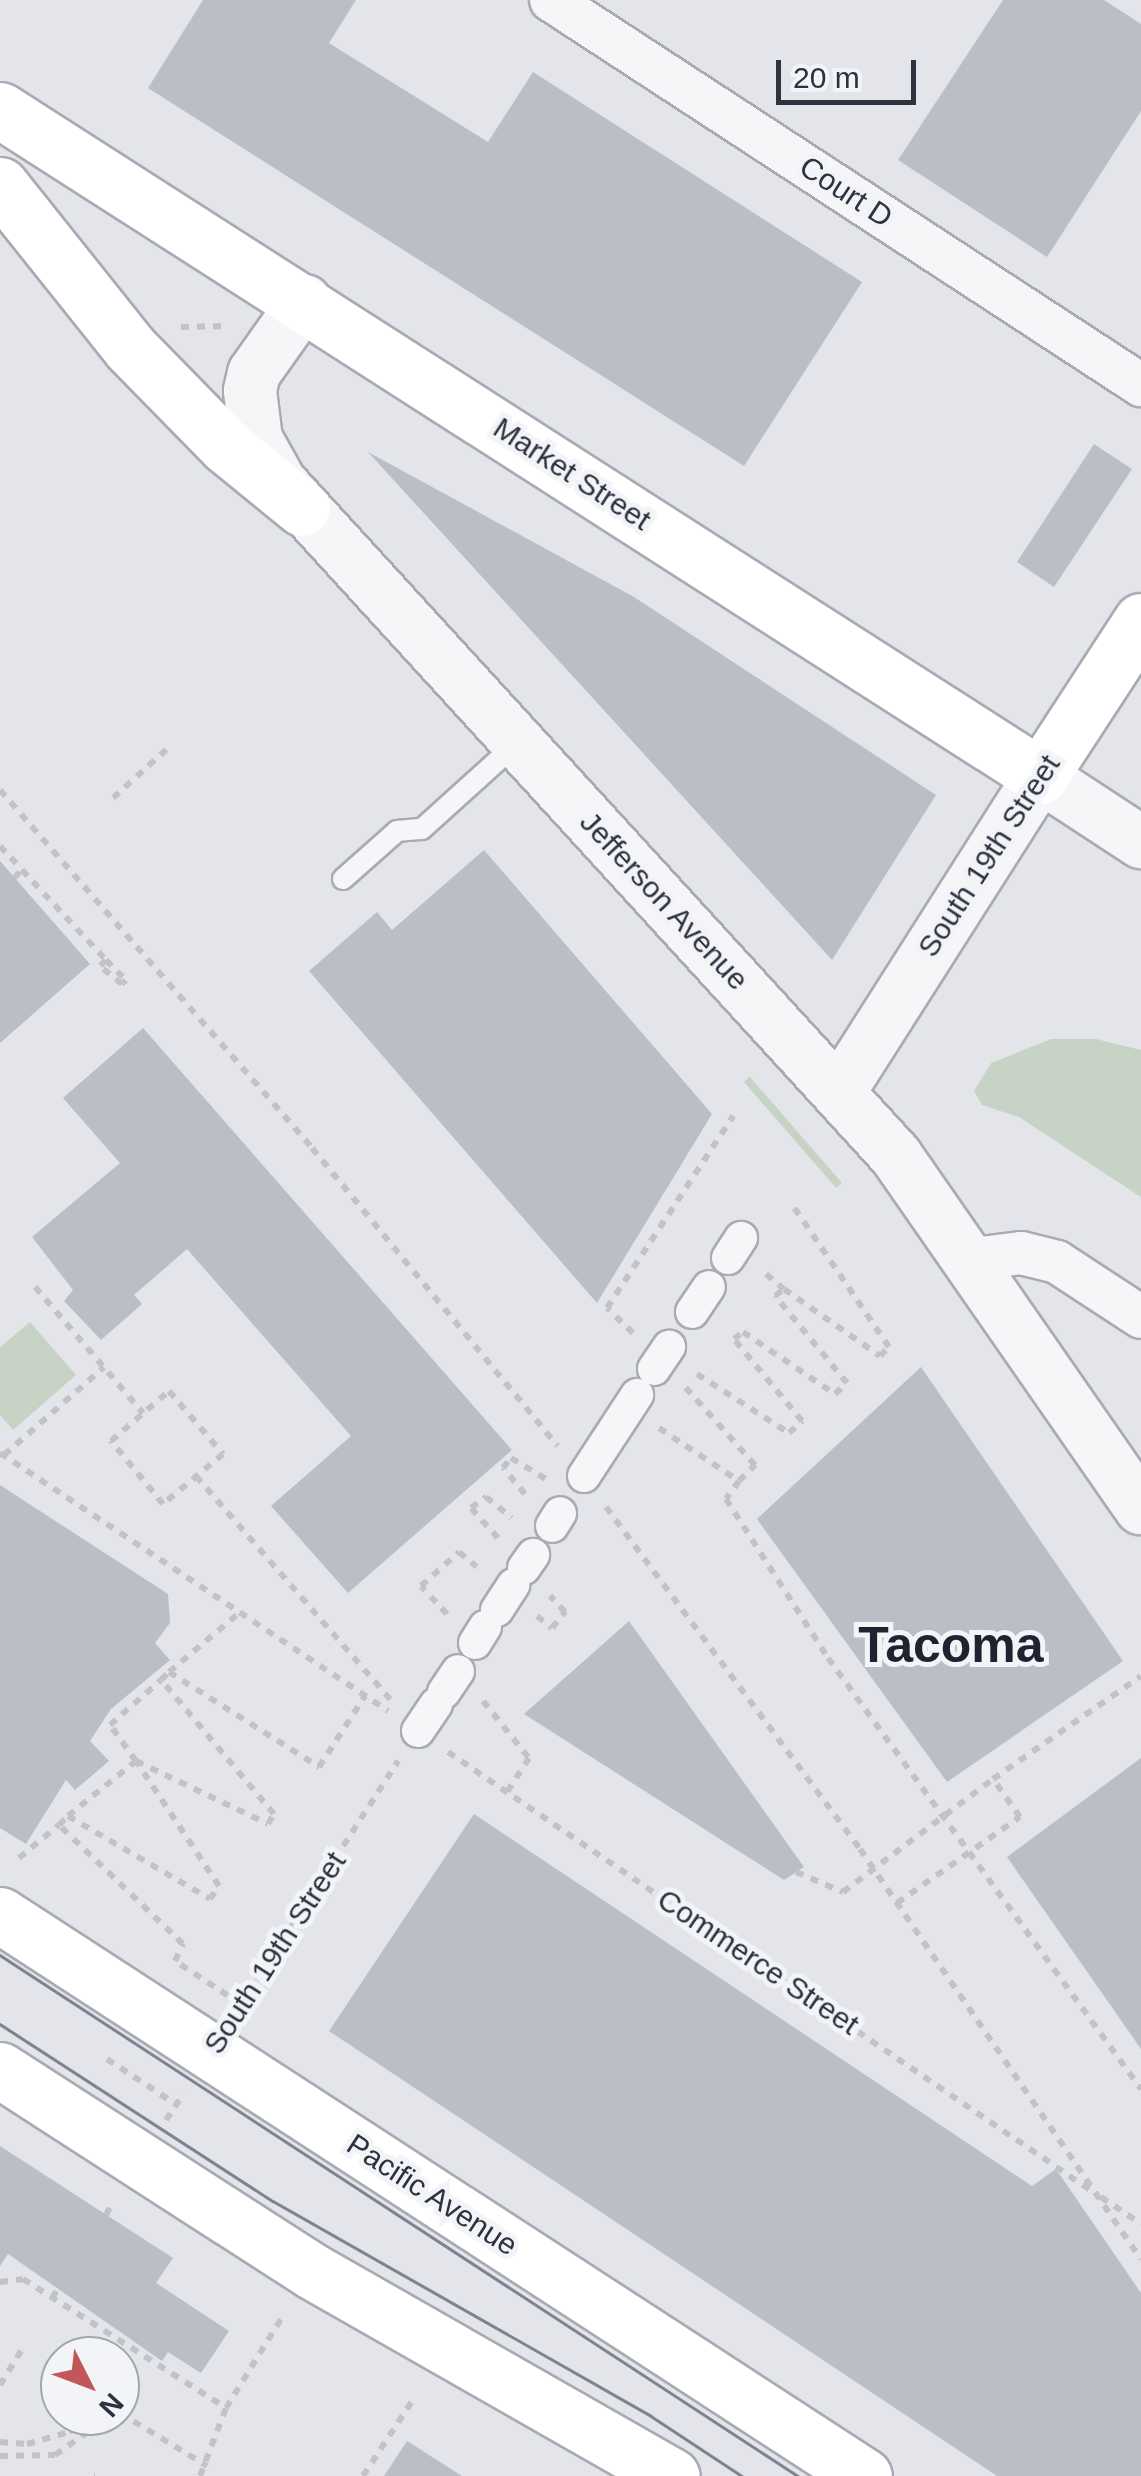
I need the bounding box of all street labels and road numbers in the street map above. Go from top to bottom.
street label: Court D [793,149,899,235]
street label: Market Street [487,410,657,538]
street label: South 19th Street [910,748,1068,964]
street label: Jefferson Avenue [572,804,756,998]
street label: South 19th Street [196,1845,354,2061]
street label: Commerce Street [650,1881,866,2043]
street label: Pacific Avenue [339,2126,525,2264]

